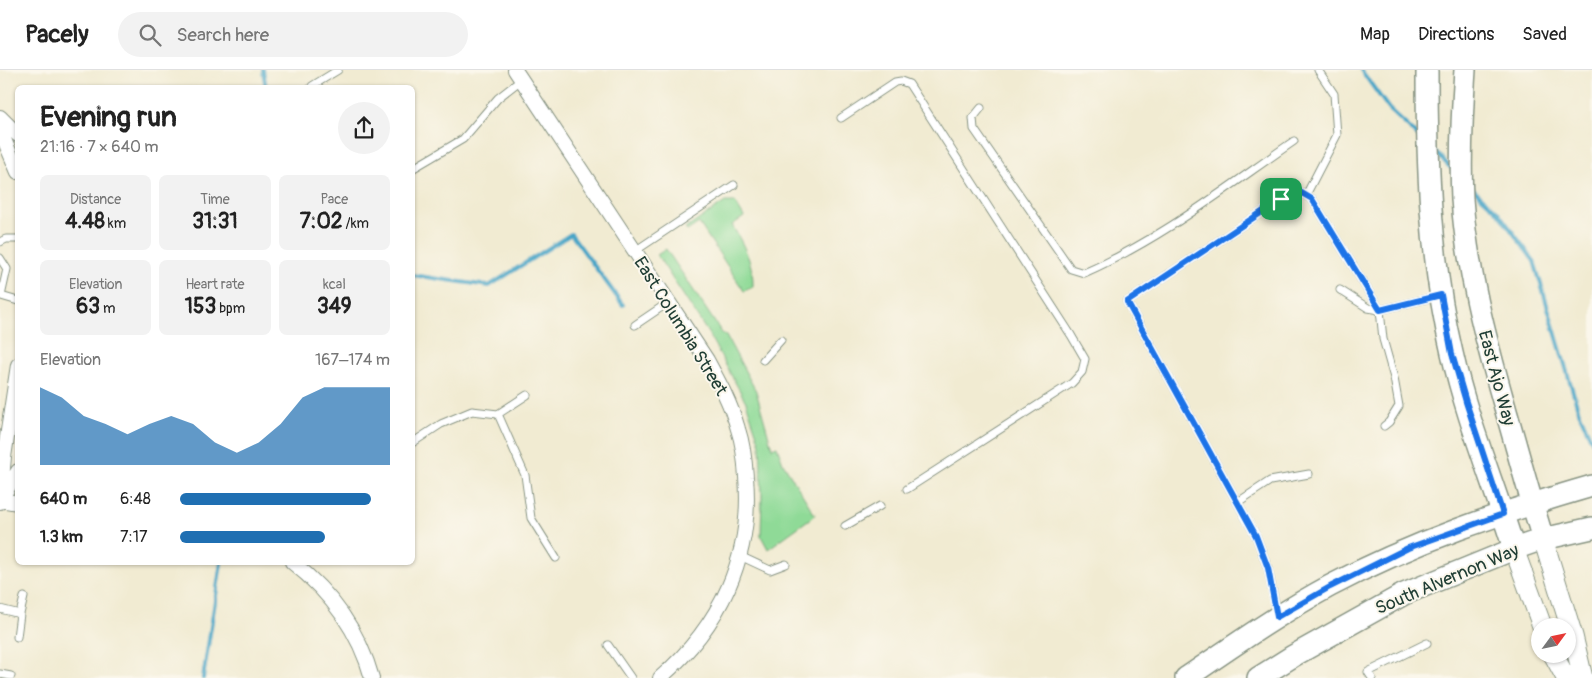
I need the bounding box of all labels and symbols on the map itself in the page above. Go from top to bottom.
pin [1260,178,1302,220]
street label: East Columbia Street [629,252,733,401]
street label: East Ajo Way [1473,328,1520,429]
street label: South Alvernon Way [1372,539,1523,620]
north arrow [1531,618,1576,662]

